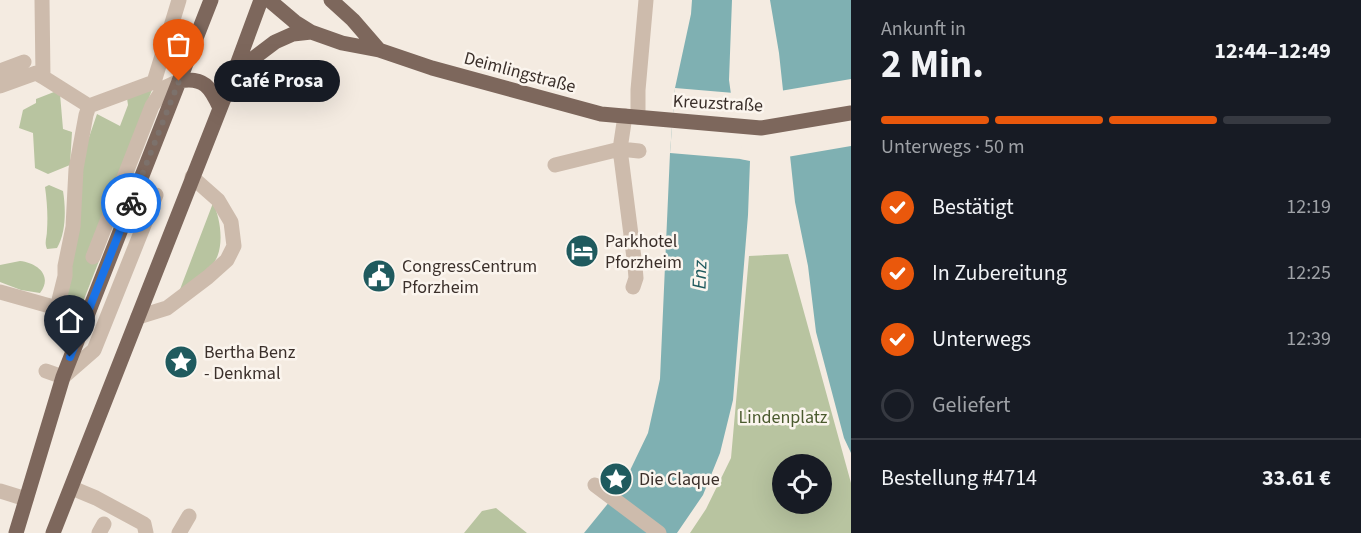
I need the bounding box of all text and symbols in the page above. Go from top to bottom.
text: Ankunft in [881,15,966,43]
pin [153,19,204,81]
icon: bag [162,28,195,61]
text: 12:44–12:49 [1214,35,1331,67]
text: 2 Min. [881,37,984,93]
street label: Deimlingstraße [461,46,579,99]
callout: Café Prosa [215,60,341,102]
text: Café Prosa [230,67,324,95]
street label: Kreuzstraße [672,89,764,118]
text: Unterwegs · 50 m [881,133,1025,161]
courier [101,173,161,233]
icon: bike [115,187,148,220]
icon: check [881,191,914,224]
text: Bestätigt [932,191,1014,223]
text: 12:19 [1286,193,1331,221]
place label: Parkhotel Pforzheim [605,229,682,275]
hotel icon: Parkhotel Pforzheim [564,233,600,269]
place label: CongressCentrum Pforzheim [402,254,537,300]
icon: check [881,257,914,290]
text: In Zubereitung [932,257,1067,289]
public building icon: CongressCentrum Pforzheim [361,258,397,294]
water label: Enz [686,259,715,290]
text: 12:25 [1286,259,1331,287]
pin [44,295,95,357]
icon: home [53,304,86,337]
icon: check [881,323,914,356]
text: Unterwegs [932,323,1031,355]
text: 12:39 [1286,325,1331,353]
place label: Bertha Benz - Denkmal [204,340,296,386]
place icon: Bertha Benz - Denkmal [163,344,199,380]
text: Geliefert [932,389,1011,421]
park label: Lindenplatz [739,405,828,430]
map controls [772,454,832,514]
button: locate [772,454,832,514]
place icon: Die Claque [598,461,634,497]
text: Bestellung #4714 [881,462,1037,494]
text: 33.61 € [1262,462,1331,494]
place label: Die Claque [639,467,720,492]

